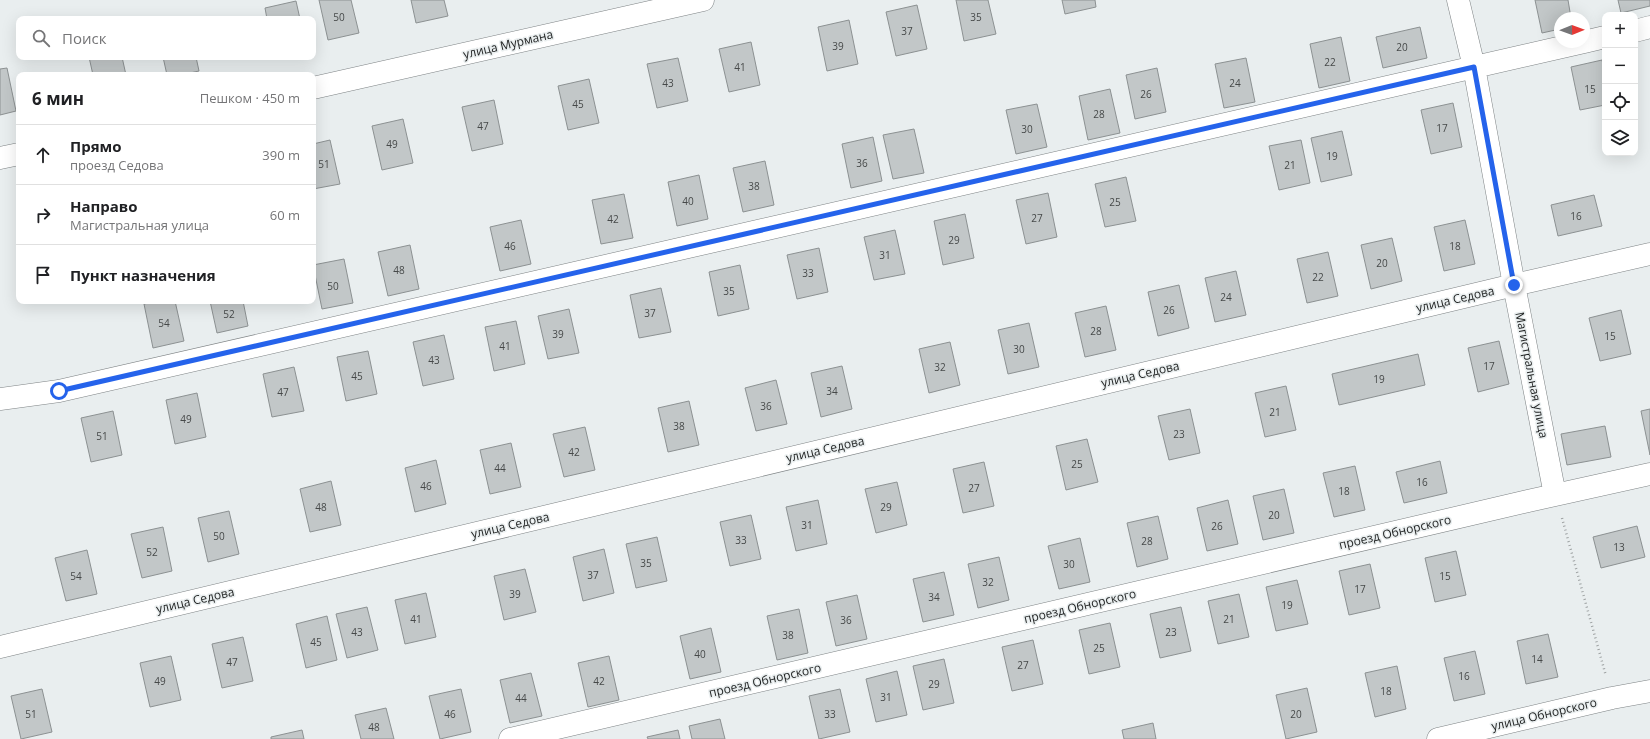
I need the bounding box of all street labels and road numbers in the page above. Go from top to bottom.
street label: улица Мурмана [461,25,555,63]
street label: улица Седова [1414,282,1496,316]
street label: Магистральная улица [1511,310,1553,440]
street label: улица Седова [1099,357,1181,391]
street label: улица Седова [784,432,866,466]
street label: улица Седова [469,508,551,542]
street label: проезд Обнорского [1337,511,1453,553]
street label: улица Седова [154,583,236,617]
street label: проезд Обнорского [1022,585,1138,627]
street label: проезд Обнорского [707,659,823,701]
street label: улица Обнорского [1489,694,1599,734]

